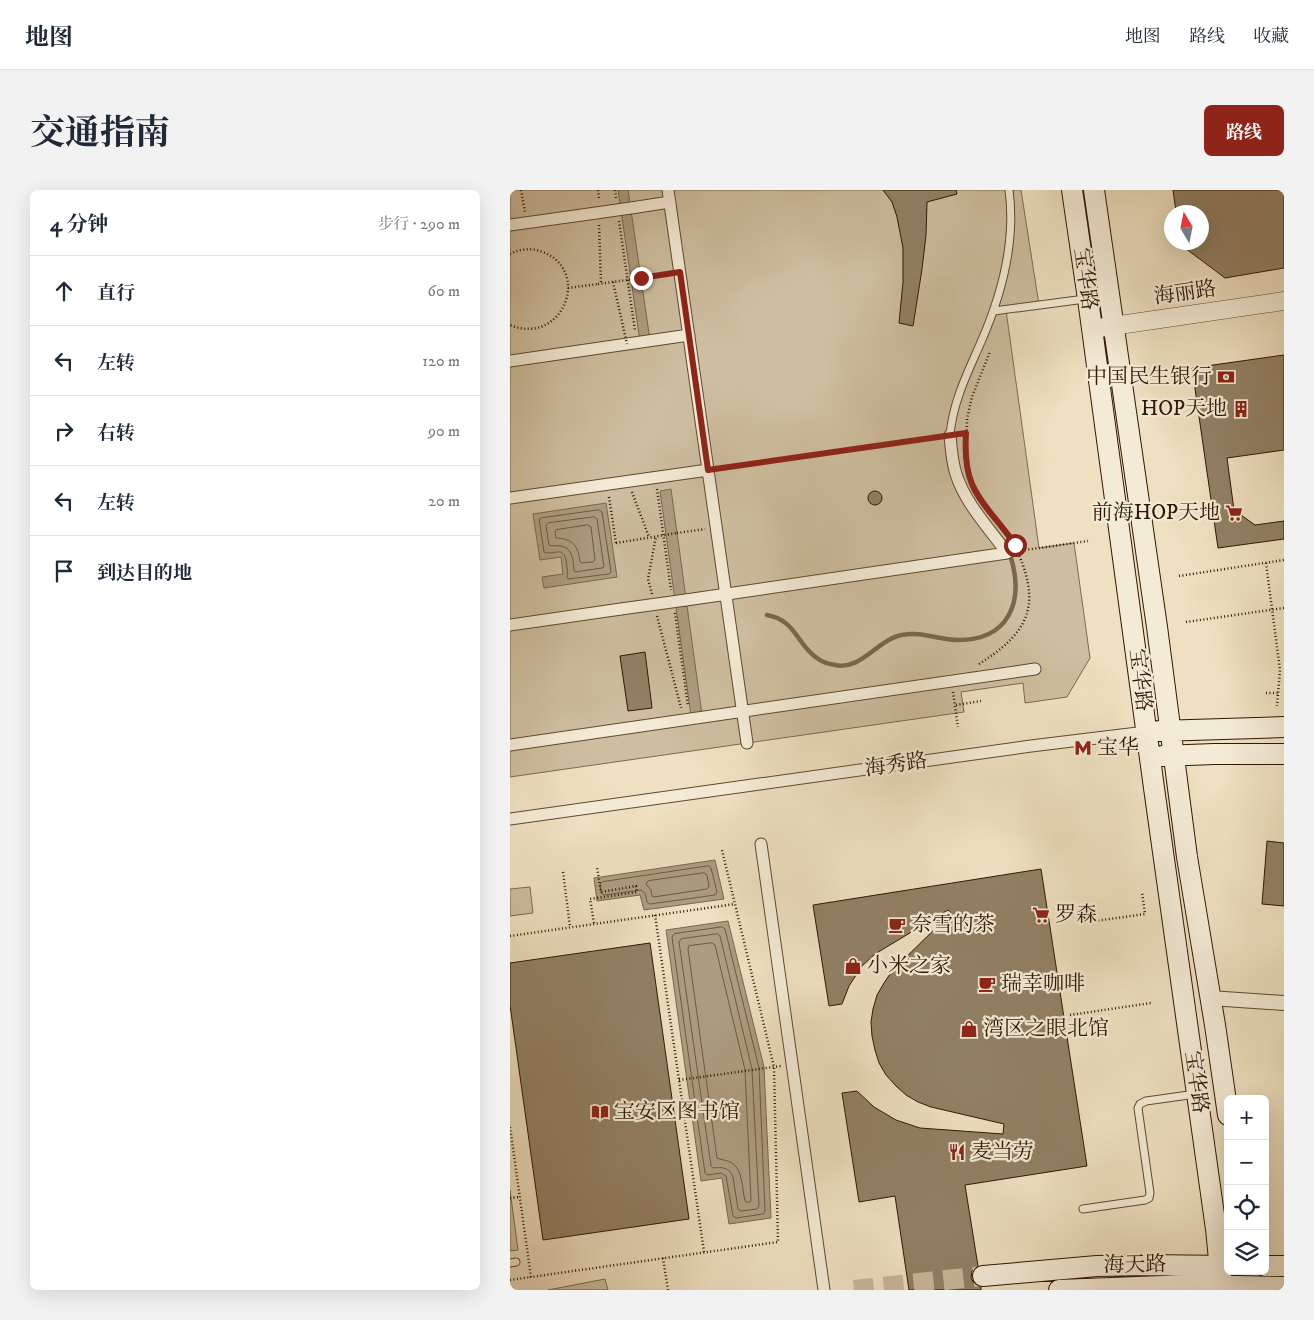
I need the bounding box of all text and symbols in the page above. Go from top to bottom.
text: 地图 [25,23,73,53]
text: 地图 [1125,26,1161,48]
text: 路线 [1189,26,1225,48]
text: 收藏 [1253,26,1289,48]
button: 路线 [1204,105,1284,156]
text: 交通指南 [30,112,170,156]
north arrow [1164,205,1209,250]
text: 4 分钟 [50,212,109,238]
text: 步行 · 290 m [377,214,460,234]
street label: 宝华路 [1068,246,1102,312]
route end [630,267,653,290]
street label: 海丽路 [1152,276,1218,310]
icon: ahead [50,277,78,305]
text: 60 m [428,281,460,301]
text: 直行 [97,282,135,305]
icon: left [50,347,78,375]
text: 120 m [422,351,460,371]
text: 左转 [97,352,135,375]
place label: 中国民生银行 [1086,364,1212,390]
bank icon: 中国民生银行 [1216,367,1236,387]
place label: HOP天地 [1141,396,1227,422]
building icon: HOP天地 [1231,399,1251,419]
icon: right [50,417,78,445]
text: 90 m [428,421,460,441]
text: 右转 [97,422,135,445]
icon: left [50,487,78,515]
text: 20 m [428,491,460,511]
text: 左转 [97,492,135,515]
place label: 前海HOP天地 [1092,500,1220,526]
supermarket icon: 前海HOP天地 [1224,503,1244,523]
route start [1004,534,1027,557]
icon: arrive [50,557,78,585]
text: 到达目的地 [97,562,192,585]
street label: 宝华路 [1123,647,1157,713]
place label: 宝华 [1097,735,1139,761]
metro station icon: 宝华 [1073,738,1093,758]
street label: 海秀路 [863,748,929,782]
place label: 罗森 [1055,902,1097,928]
supermarket icon: 罗森 [1031,905,1051,925]
place label: 奈雪的茶 [911,912,995,938]
cafe icon: 奈雪的茶 [887,915,907,935]
place label: 小米之家 [867,953,951,979]
shop icon: 小米之家 [843,956,863,976]
place label: 瑞幸咖啡 [1001,971,1085,997]
cafe icon: 瑞幸咖啡 [977,974,997,994]
place label: 湾区之眼北馆 [983,1016,1109,1042]
shop icon: 湾区之眼北馆 [959,1019,979,1039]
street label: 宝华路 [1179,1049,1213,1115]
map controls [1224,1095,1269,1275]
button: + [1224,1095,1269,1140]
place label: 宝安区图书馆 [614,1099,740,1125]
library icon: 宝安区图书馆 [590,1102,610,1122]
place label: 麦当劳 [971,1139,1034,1165]
button: − [1224,1140,1269,1185]
restaurant icon: 麦当劳 [947,1142,967,1162]
button: locate [1224,1185,1269,1230]
button: layers [1224,1230,1269,1275]
street label: 海天路 [1103,1251,1167,1279]

